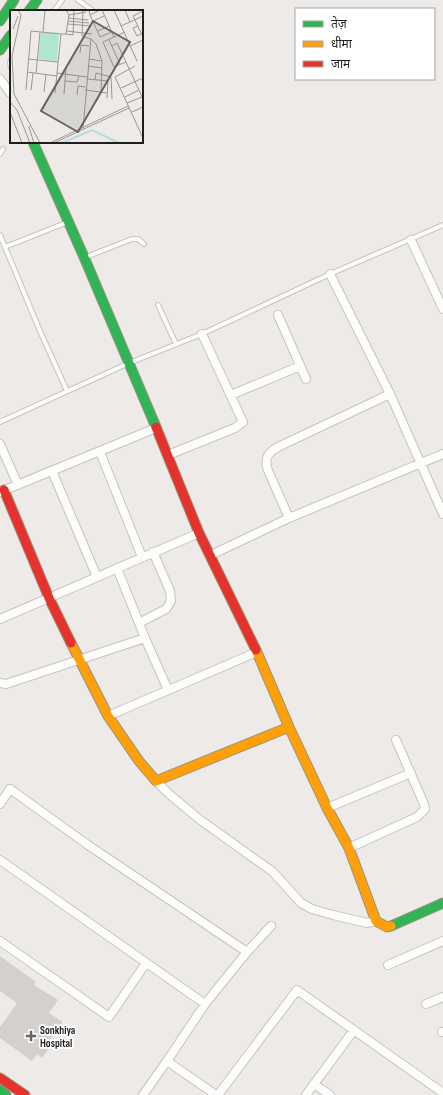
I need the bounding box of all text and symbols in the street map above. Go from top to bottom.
legend [295,8,435,80]
inset map [10,10,143,143]
text: तेज़ [331,16,348,32]
text: धीमा [331,36,353,52]
text: जाम [331,57,351,72]
place label: Sonkhiya Hospital [40,1024,76,1050]
marker: Sonkhiya Hospital [25,1030,37,1042]

